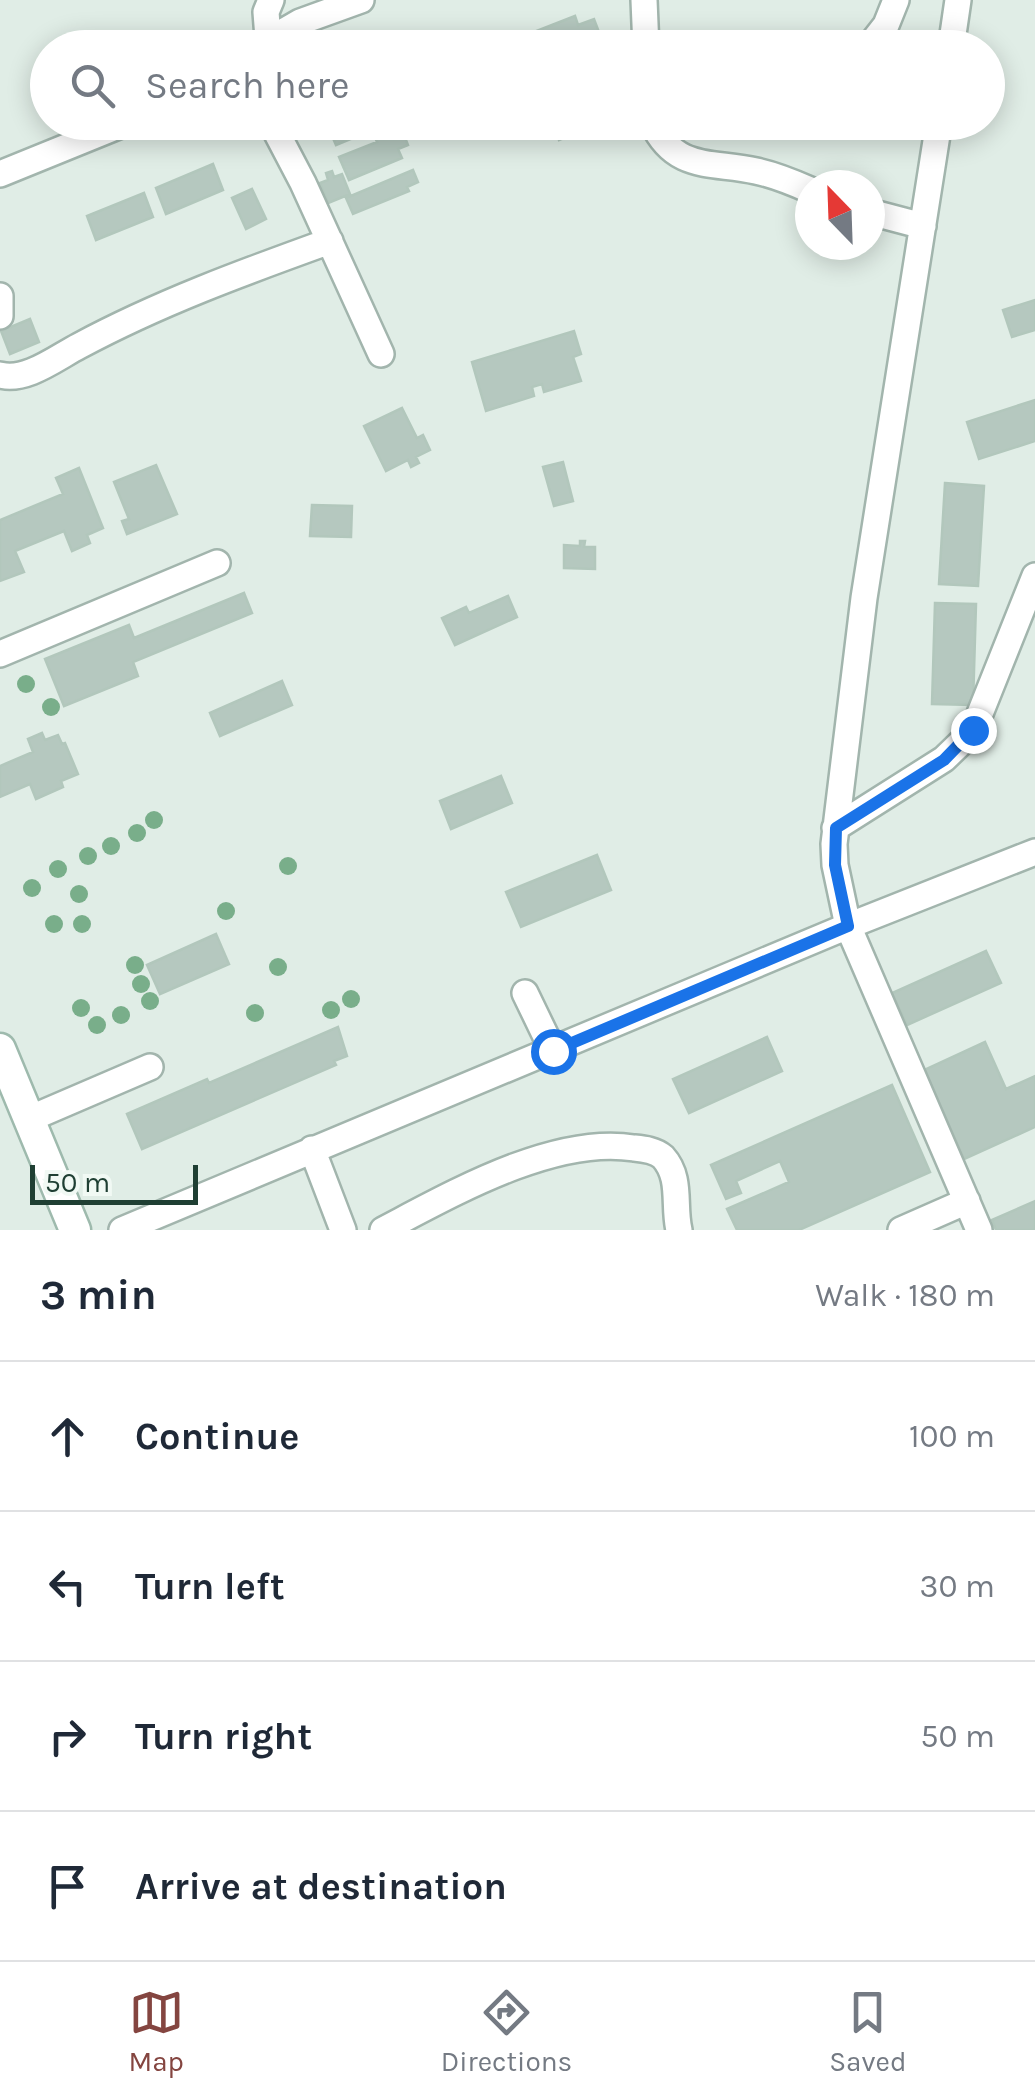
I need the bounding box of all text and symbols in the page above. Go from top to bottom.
search box [30,30,1005,140]
icon: search [65,58,120,113]
text: Search here [145,63,349,108]
north arrow [795,170,885,260]
route end [951,708,997,754]
route start [531,1029,577,1075]
scale bar [30,1160,198,1204]
text: 50 m [45,1166,110,1199]
text: 3 min [40,1270,157,1320]
text: Walk · 180 m [815,1277,995,1314]
icon: ahead [40,1409,95,1464]
text: Continue [135,1414,299,1459]
text: 100 m [909,1418,995,1455]
icon: left [40,1559,95,1614]
text: Turn left [135,1564,285,1609]
text: 30 m [920,1568,995,1605]
icon: right [40,1709,95,1764]
text: Turn right [135,1714,312,1759]
text: 50 m [920,1718,995,1755]
icon: arrive [40,1859,95,1914]
text: Arrive at destination [135,1864,507,1909]
tab: Map [128,1985,184,2078]
tab: Directions [441,1985,572,2078]
tab: Saved [829,1985,907,2078]

